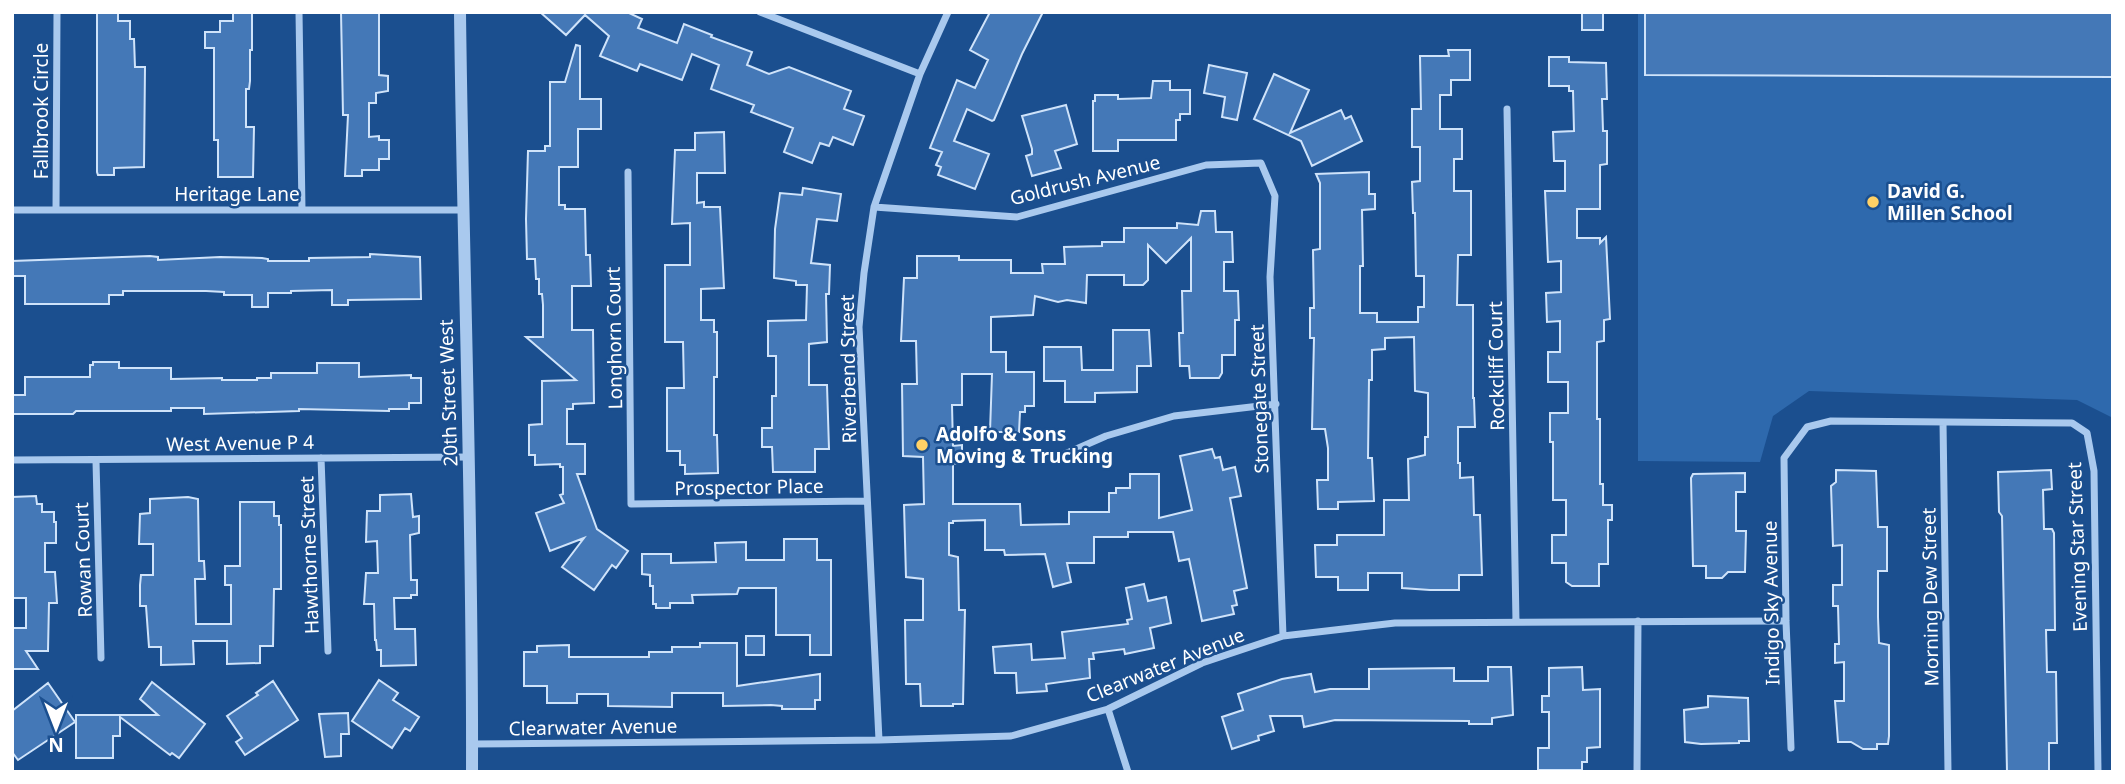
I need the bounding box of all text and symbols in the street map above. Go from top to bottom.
street label: Fallbrook Circle [28,43,54,179]
street label: Goldrush Avenue [1007,149,1163,211]
place label: David G. Millen School [1887,178,2013,226]
street label: Heritage Lane [174,181,300,207]
marker: David G. Millen School [1865,194,1881,210]
street label: Longhorn Court [600,266,628,410]
street label: Riverbend Street [834,294,862,444]
street label: Rockcliff Court [1482,301,1510,431]
street label: 20th Street West [432,319,464,467]
street label: Stonegate Street [1243,324,1275,474]
place label: Adolfo & Sons Moving & Trucking [936,421,1113,469]
street label: West Avenue P 4 [166,429,314,457]
marker: Adolfo & Sons Moving & Trucking [914,437,930,453]
street label: Evening Star Street [2061,462,2093,632]
street label: Prospector Place [674,473,824,501]
street label: Hawthorne Street [293,475,325,634]
street label: Rowan Court [68,502,98,618]
street label: Morning Dew Street [1915,507,1945,687]
street label: Indigo Sky Avenue [1757,520,1785,686]
street label: Clearwater Avenue [1082,621,1248,709]
north arrow [21,693,91,763]
street label: Clearwater Avenue [508,713,678,741]
text: N [48,732,64,758]

